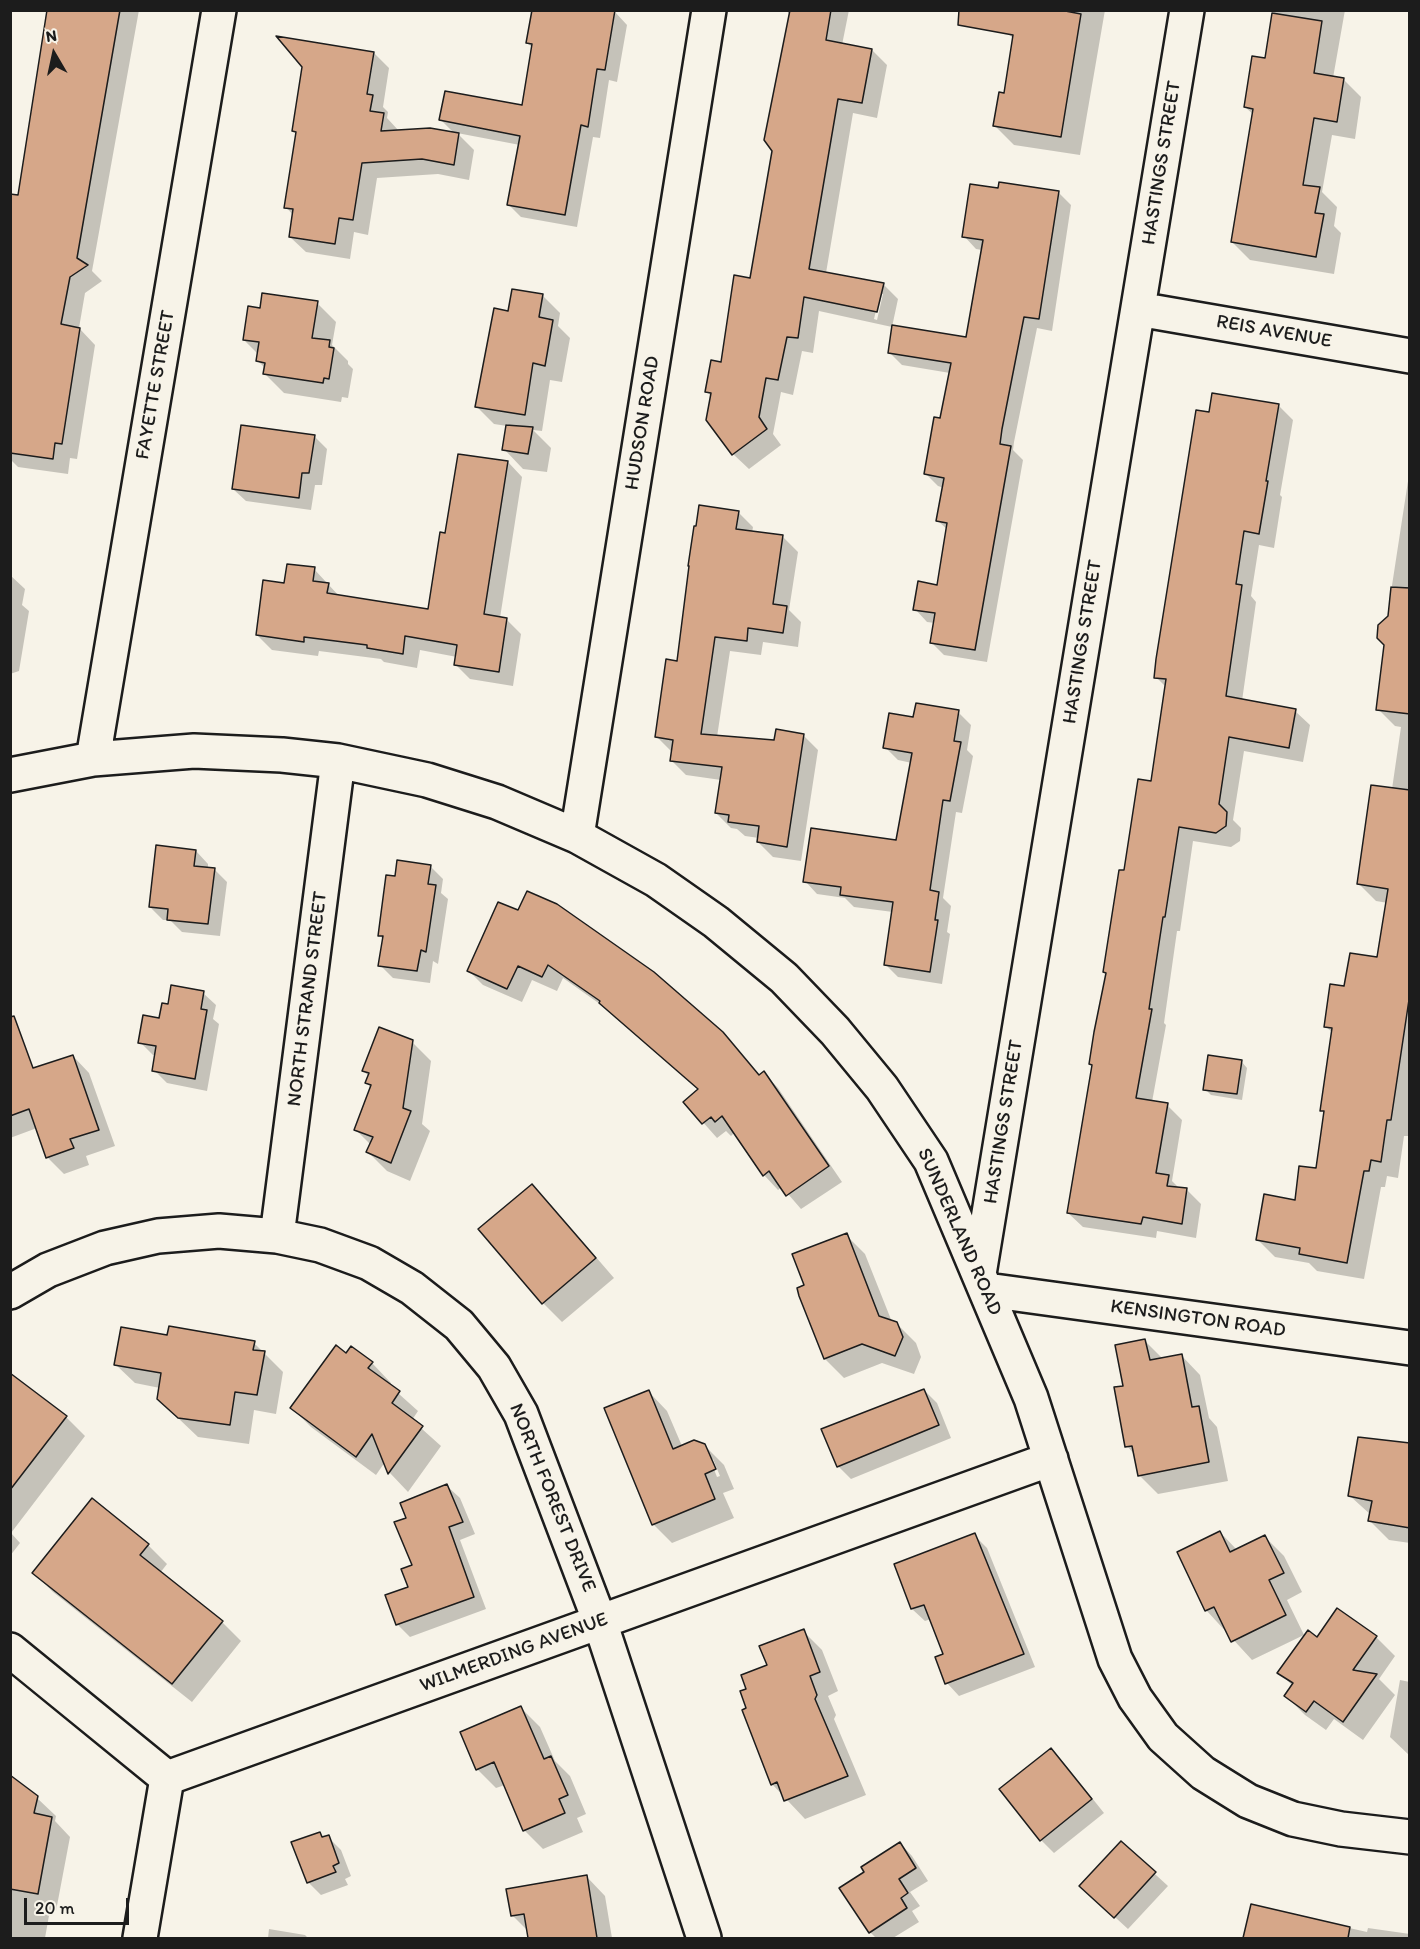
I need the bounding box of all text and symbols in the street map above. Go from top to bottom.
north arrow [24,24,84,84]
text: N [44,25,58,46]
street label: HASTINGS STREET [1137,79,1187,247]
street label: FAYETTE STREET [131,308,181,462]
street label: REIS AVENUE [1214,310,1334,354]
street label: HUDSON ROAD [621,354,665,492]
street label: HASTINGS STREET [1058,558,1108,726]
street label: NORTH STRAND STREET [283,890,333,1108]
street label: HASTINGS STREET [979,1038,1029,1206]
street label: SUNDERLAND ROAD [911,1145,1007,1319]
street label: KENSINGTON ROAD [1109,1295,1287,1343]
street label: NORTH FOREST DRIVE [503,1400,601,1596]
street label: WILMERDING AVENUE [417,1608,611,1698]
scale bar [27,1886,132,1924]
text: 20 m [35,1897,75,1919]

